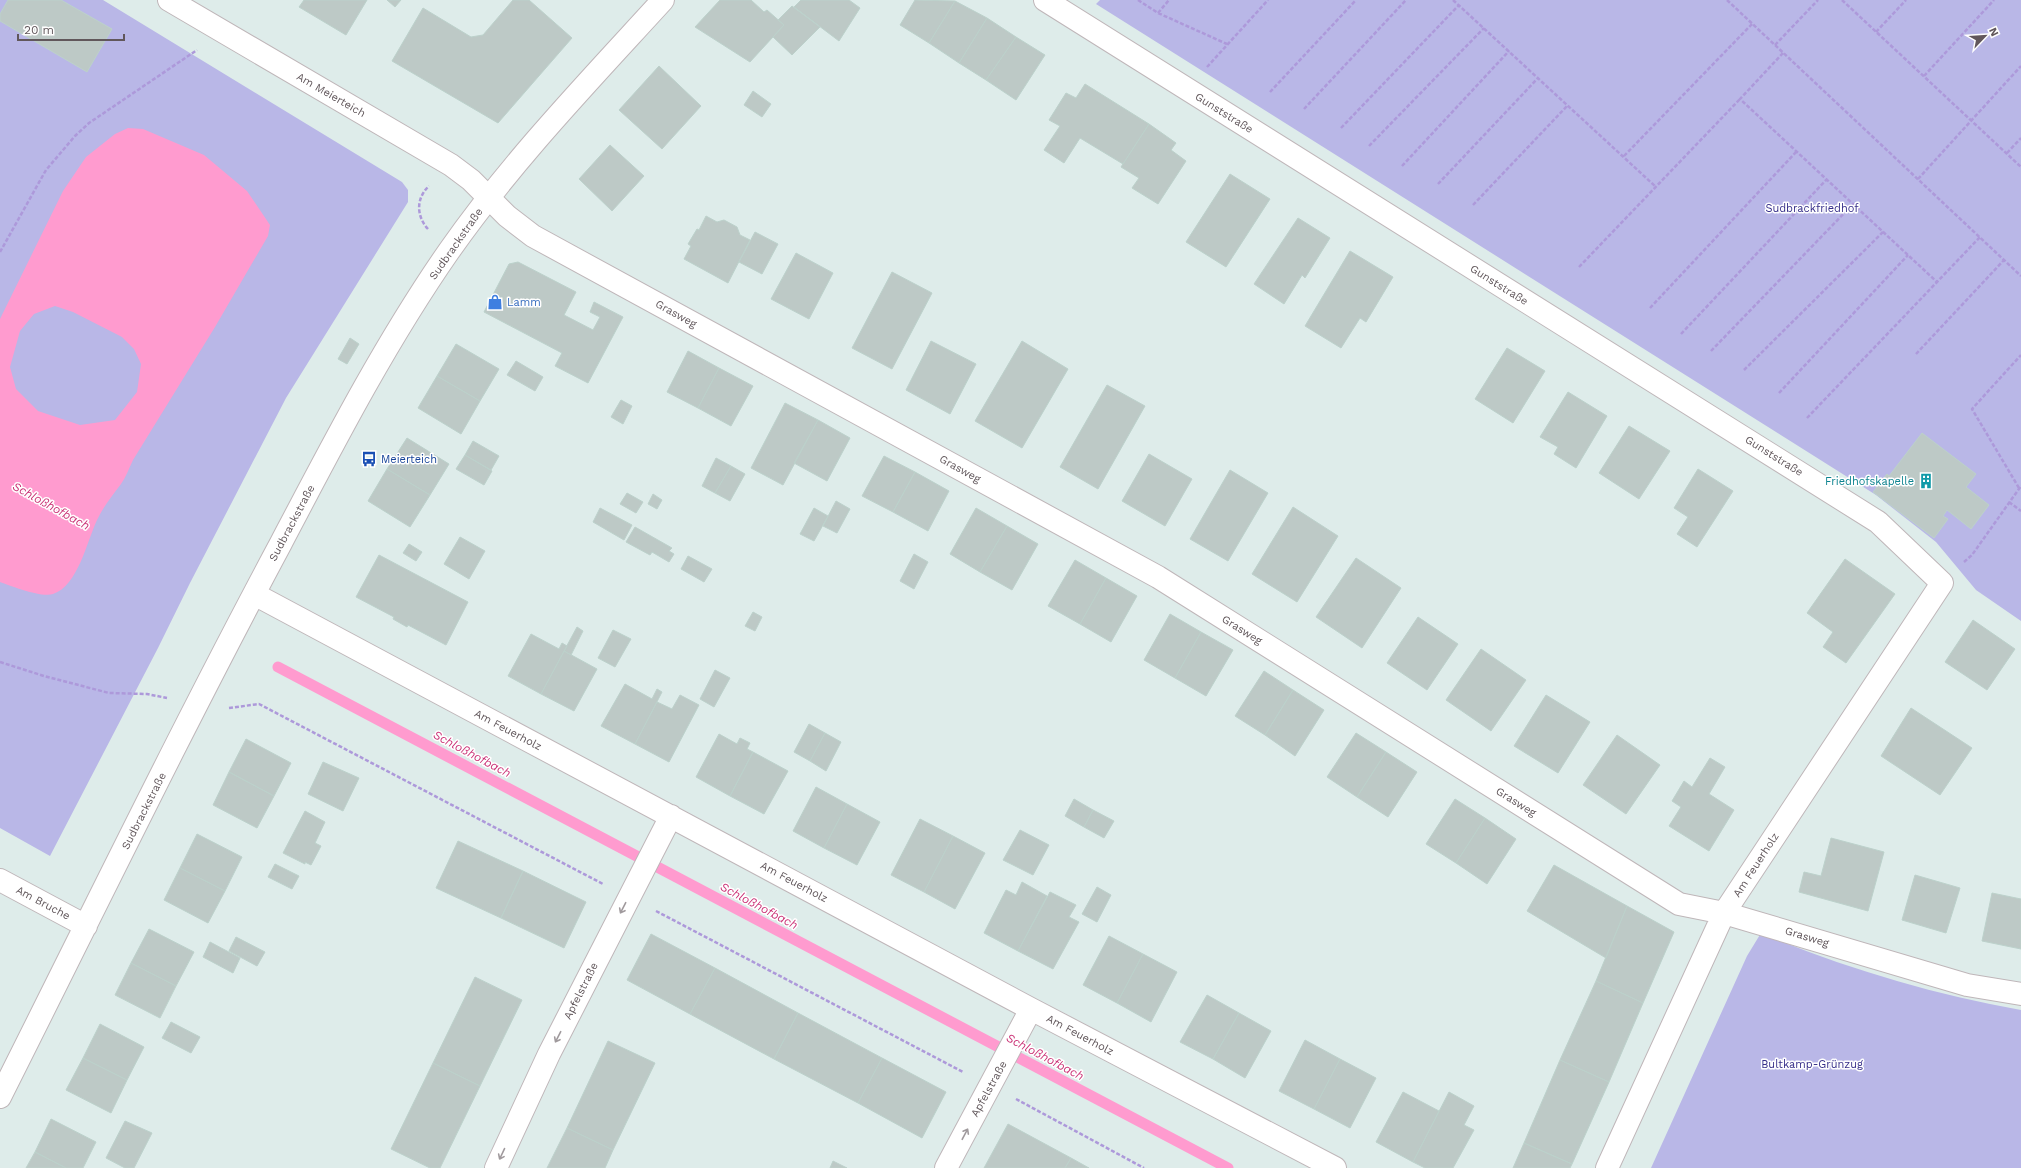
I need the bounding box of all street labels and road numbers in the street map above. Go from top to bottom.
street label: Am Meierteich [294,70,368,120]
street label: Gunststraße [1193,90,1255,136]
street label: Sudbrackstraße [426,206,486,282]
street label: Gunststraße [1468,262,1530,308]
street label: Grasweg [653,297,699,331]
street label: Gunststraße [1743,433,1805,479]
street label: Grasweg [937,452,983,486]
street label: Sudbrackstraße [266,483,318,563]
street label: Grasweg [1219,613,1265,648]
street label: Am Feuerholz [472,707,544,753]
street label: Sudbrackstraße [119,770,169,852]
street label: Grasweg [1493,785,1539,820]
street label: Am Feuerholz [1730,830,1782,900]
street label: Am Feuerholz [758,859,830,905]
street label: Am Bruche [14,883,72,923]
street label: Grasweg [1783,924,1831,950]
street label: Apfelstraße [561,960,601,1022]
street label: Am Feuerholz [1044,1012,1116,1058]
street label: Apfelstraße [968,1059,1010,1119]

